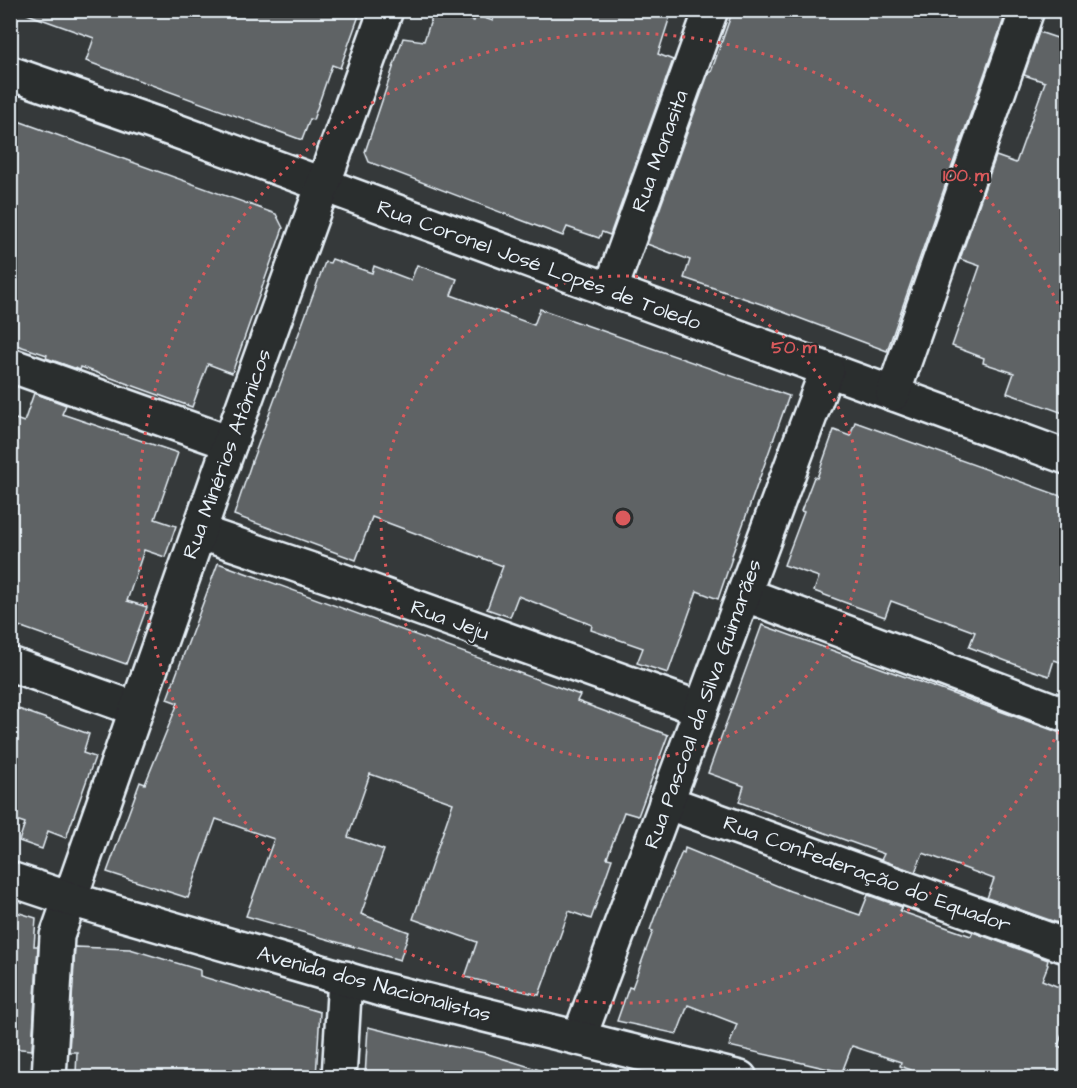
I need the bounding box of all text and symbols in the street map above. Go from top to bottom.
street label: Rua Monasita [624,86,696,216]
text: 100 m [943,163,990,188]
street label: Rua Coronel José Lopes de Toledo [373,193,705,338]
text: 50 m [771,335,818,360]
street label: Rua Minérios Atômicos [175,345,279,563]
centre of rings [613,508,633,528]
street label: Rua Pascoal da Silva Guimarães [637,555,769,853]
street label: Rua Jeju [407,592,494,648]
street label: Rua Confederação do Equador [719,808,1015,940]
street label: Avenida dos Nacionalistas [254,939,494,1029]

